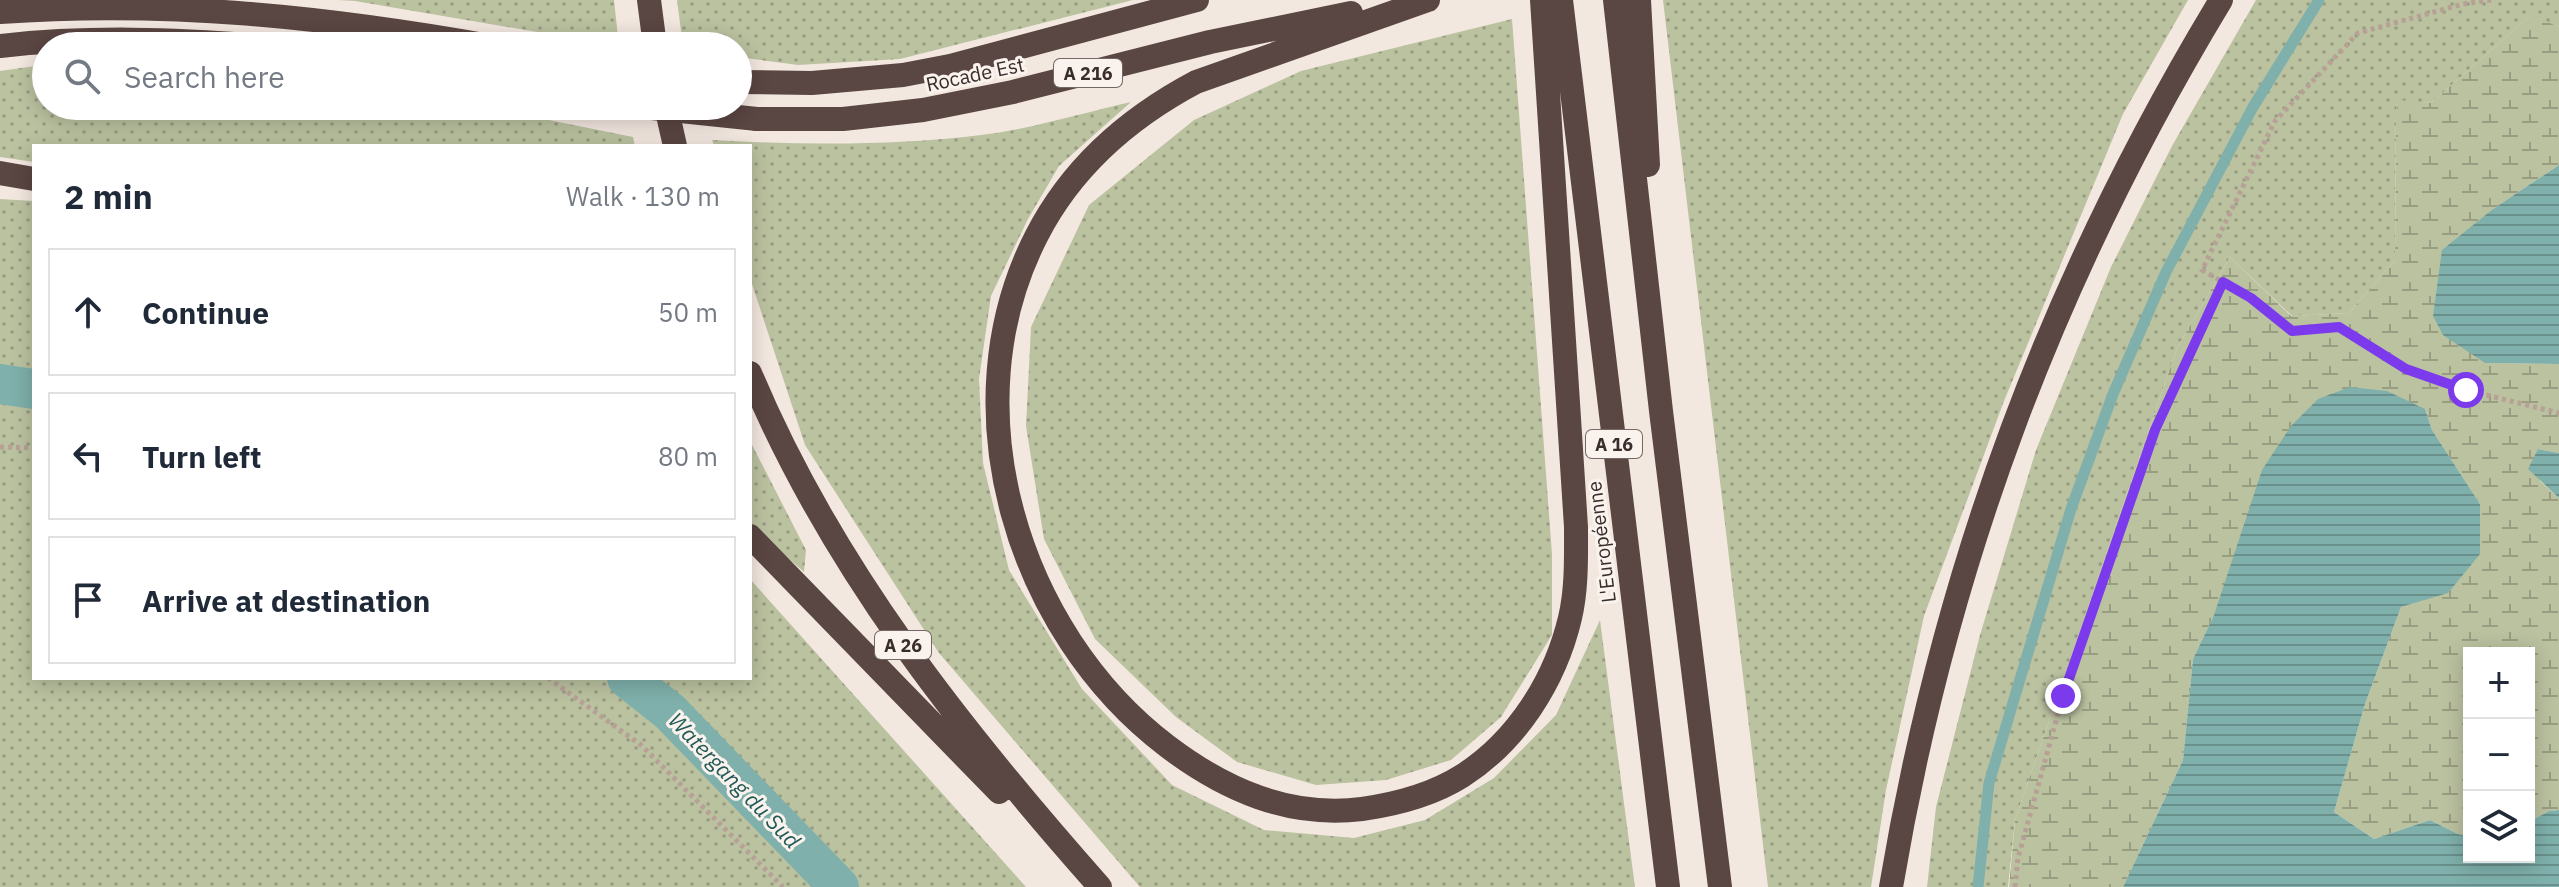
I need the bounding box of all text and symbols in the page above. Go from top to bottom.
search box [32,32,752,120]
street label: Rocade Est [923,50,1027,98]
icon: search [60,54,104,98]
text: Search here [124,57,285,96]
road number: A 216 [1054,59,1122,87]
text: 2 min [64,174,153,218]
text: Walk · 130 m [566,179,720,213]
icon: ahead [66,290,110,334]
text: Continue [142,293,269,332]
text: 50 m [658,295,718,329]
route start [2448,372,2484,408]
road number: A 16 [1586,430,1642,458]
icon: left [66,434,110,478]
text: Turn left [142,437,261,476]
text: 80 m [658,439,718,473]
street label: L'Européenne [1580,480,1622,604]
icon: arrive [66,578,110,622]
text: Arrive at destination [142,581,430,620]
road number: A 26 [875,631,931,659]
map controls [2463,647,2535,863]
button: + [2463,647,2535,719]
route end [2045,678,2081,714]
water label: Watergang du Sud [663,706,807,854]
button: − [2463,719,2535,791]
button: layers [2463,791,2535,863]

